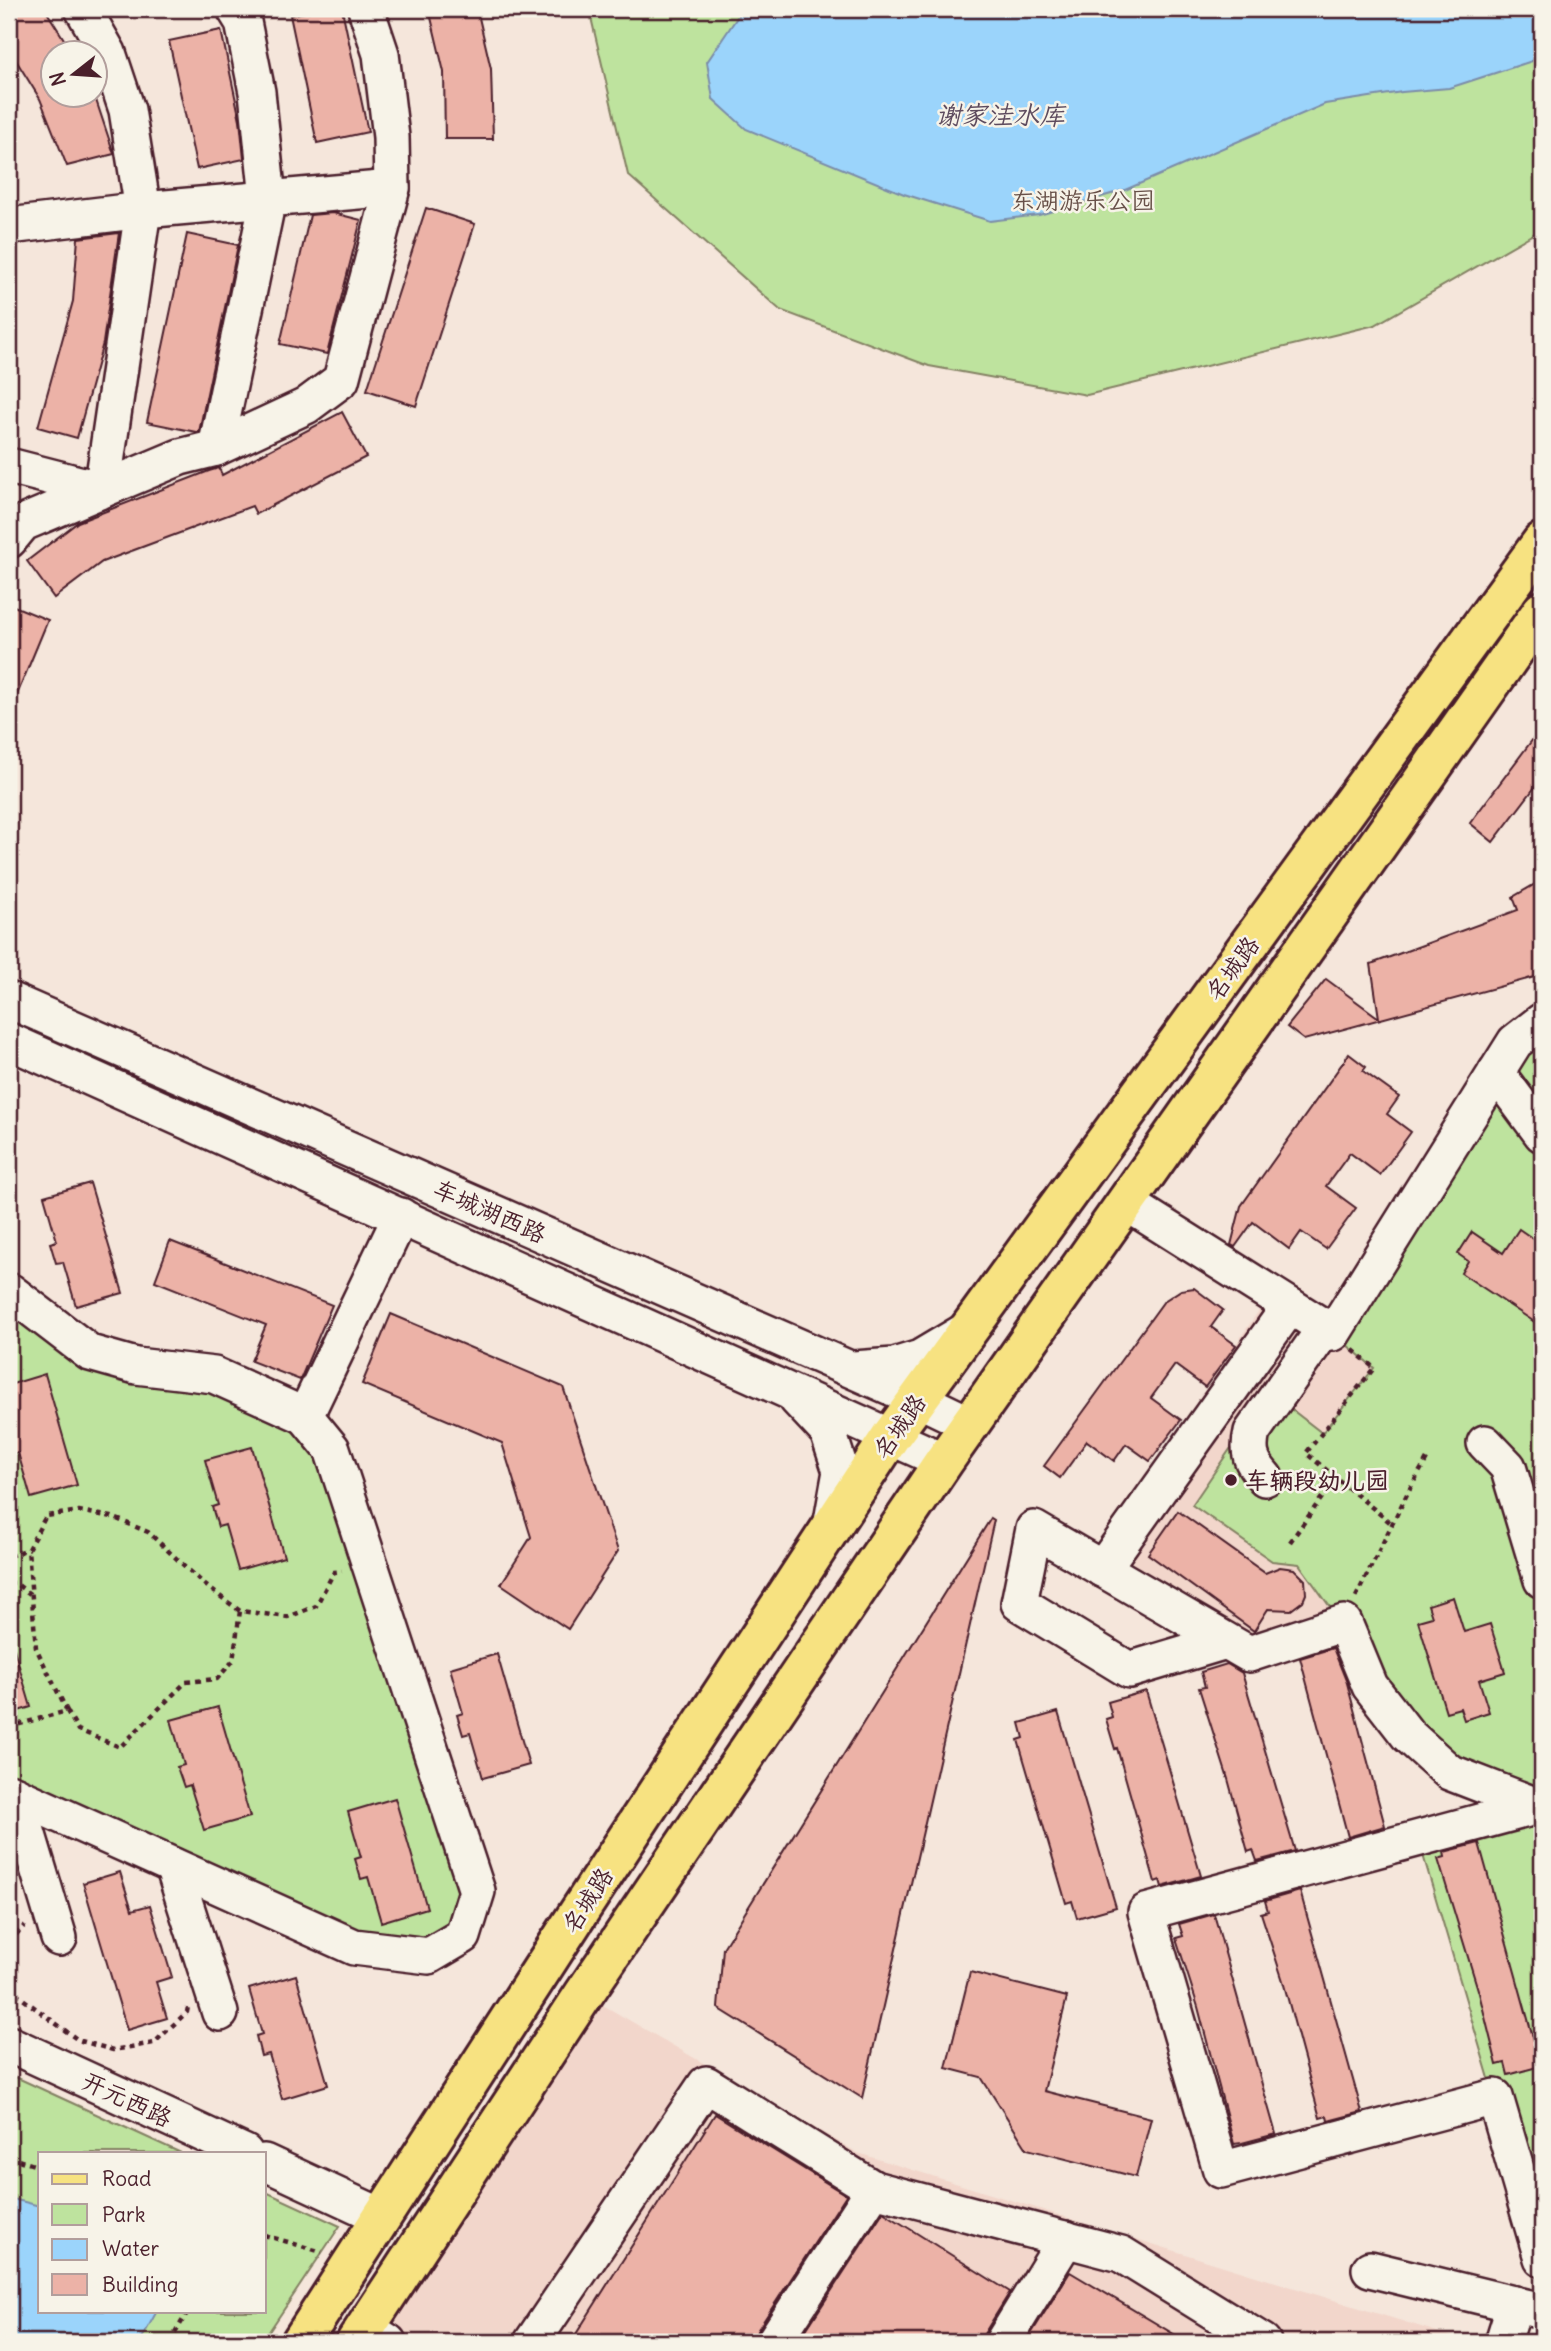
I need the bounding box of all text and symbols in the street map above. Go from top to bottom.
north arrow [38,38,108,108]
text: N [44,69,71,89]
water label: 谢家洼水库 [935,98,1067,131]
park label: 东湖游乐公园 [1011,185,1155,215]
street label: 名城路 [1199,930,1265,1006]
street label: 车城湖西路 [429,1173,551,1249]
street label: 名城路 [866,1388,932,1464]
place label: 车辆段幼儿园 [1245,1465,1389,1495]
marker: 车辆段幼儿园 [1223,1472,1239,1488]
street label: 名城路 [555,1862,619,1938]
street label: 开元西路 [77,2065,177,2133]
legend [38,2152,266,2312]
text: Road [102,2165,151,2192]
text: Park [102,2201,145,2228]
text: Water [102,2235,160,2262]
text: Building [102,2271,178,2298]

